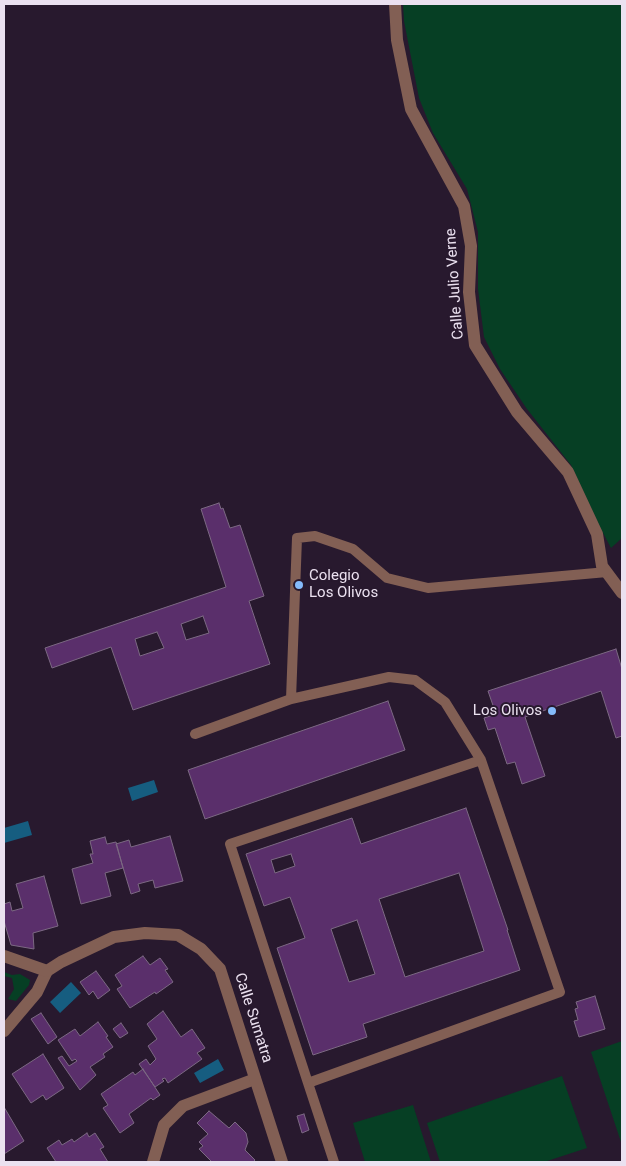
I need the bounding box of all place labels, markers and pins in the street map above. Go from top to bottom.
place label: Colegio Los Olivos [309,567,378,602]
marker: Colegio Los Olivos [293,579,305,591]
place label: Los Olivos [473,702,542,720]
marker: Los Olivos [546,705,558,717]

